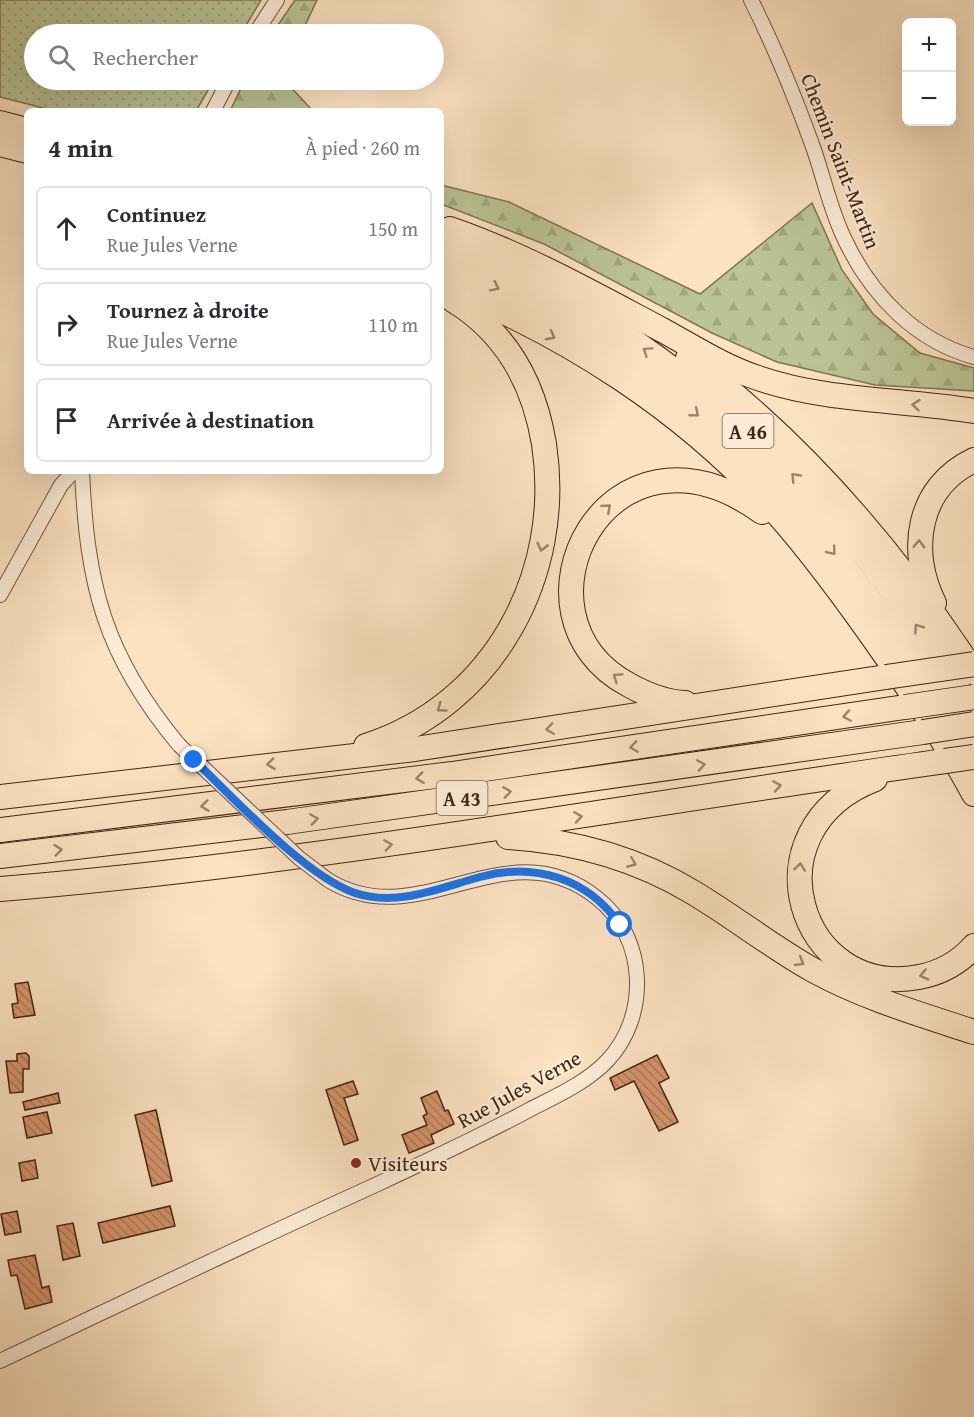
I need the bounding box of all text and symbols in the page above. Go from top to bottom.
map controls [902,18,956,126]
button: + [902,18,956,72]
search box [24,24,444,90]
icon: search [45,41,78,74]
text: Rechercher [93,41,198,73]
street label: Chemin Saint-Martin [793,69,889,254]
button: − [902,72,956,126]
text: 4 min [48,128,113,167]
text: À pied · 260 m [305,133,420,162]
text: Continuez [107,198,206,230]
icon: ahead [50,212,83,245]
text: 150 m [368,214,418,243]
text: Rue Jules Verne [107,230,238,259]
one-way arrow [488,280,499,292]
text: Tournez à droite [107,294,269,326]
icon: right [50,308,83,341]
text: 110 m [368,310,418,339]
text: Rue Jules Verne [107,326,238,355]
one-way arrow [545,329,555,340]
one-way arrow [643,347,654,358]
one-way arrow [911,399,920,412]
icon: arrive [50,404,83,437]
text: Arrivée à destination [107,404,314,436]
one-way arrow [688,405,699,416]
road number: A 46 [722,414,774,448]
one-way arrow [792,473,803,484]
one-way arrow [601,504,611,515]
one-way arrow [913,539,926,548]
one-way arrow [537,542,550,552]
one-way arrow [825,544,836,555]
one-way arrow [914,624,925,635]
one-way arrow [612,673,623,684]
one-way arrow [436,701,447,712]
one-way arrow [843,709,853,722]
one-way arrow [546,723,555,735]
one-way arrow [629,741,638,753]
route end [180,746,206,772]
one-way arrow [266,757,275,770]
one-way arrow [695,759,705,772]
one-way arrow [415,771,424,784]
road number: A 43 [436,781,488,815]
one-way arrow [772,781,782,793]
one-way arrow [503,787,512,799]
one-way arrow [201,799,210,811]
one-way arrow [573,811,582,823]
one-way arrow [310,813,319,825]
one-way arrow [383,840,393,852]
one-way arrow [54,844,63,856]
one-way arrow [625,856,636,868]
one-way arrow [794,862,806,871]
route start [606,911,632,937]
one-way arrow [793,954,804,965]
one-way arrow [920,968,930,981]
street label: Rue Jules Verne [451,1042,587,1136]
place label: Visiteurs [368,1148,448,1179]
marker: Visiteurs [349,1156,363,1170]

